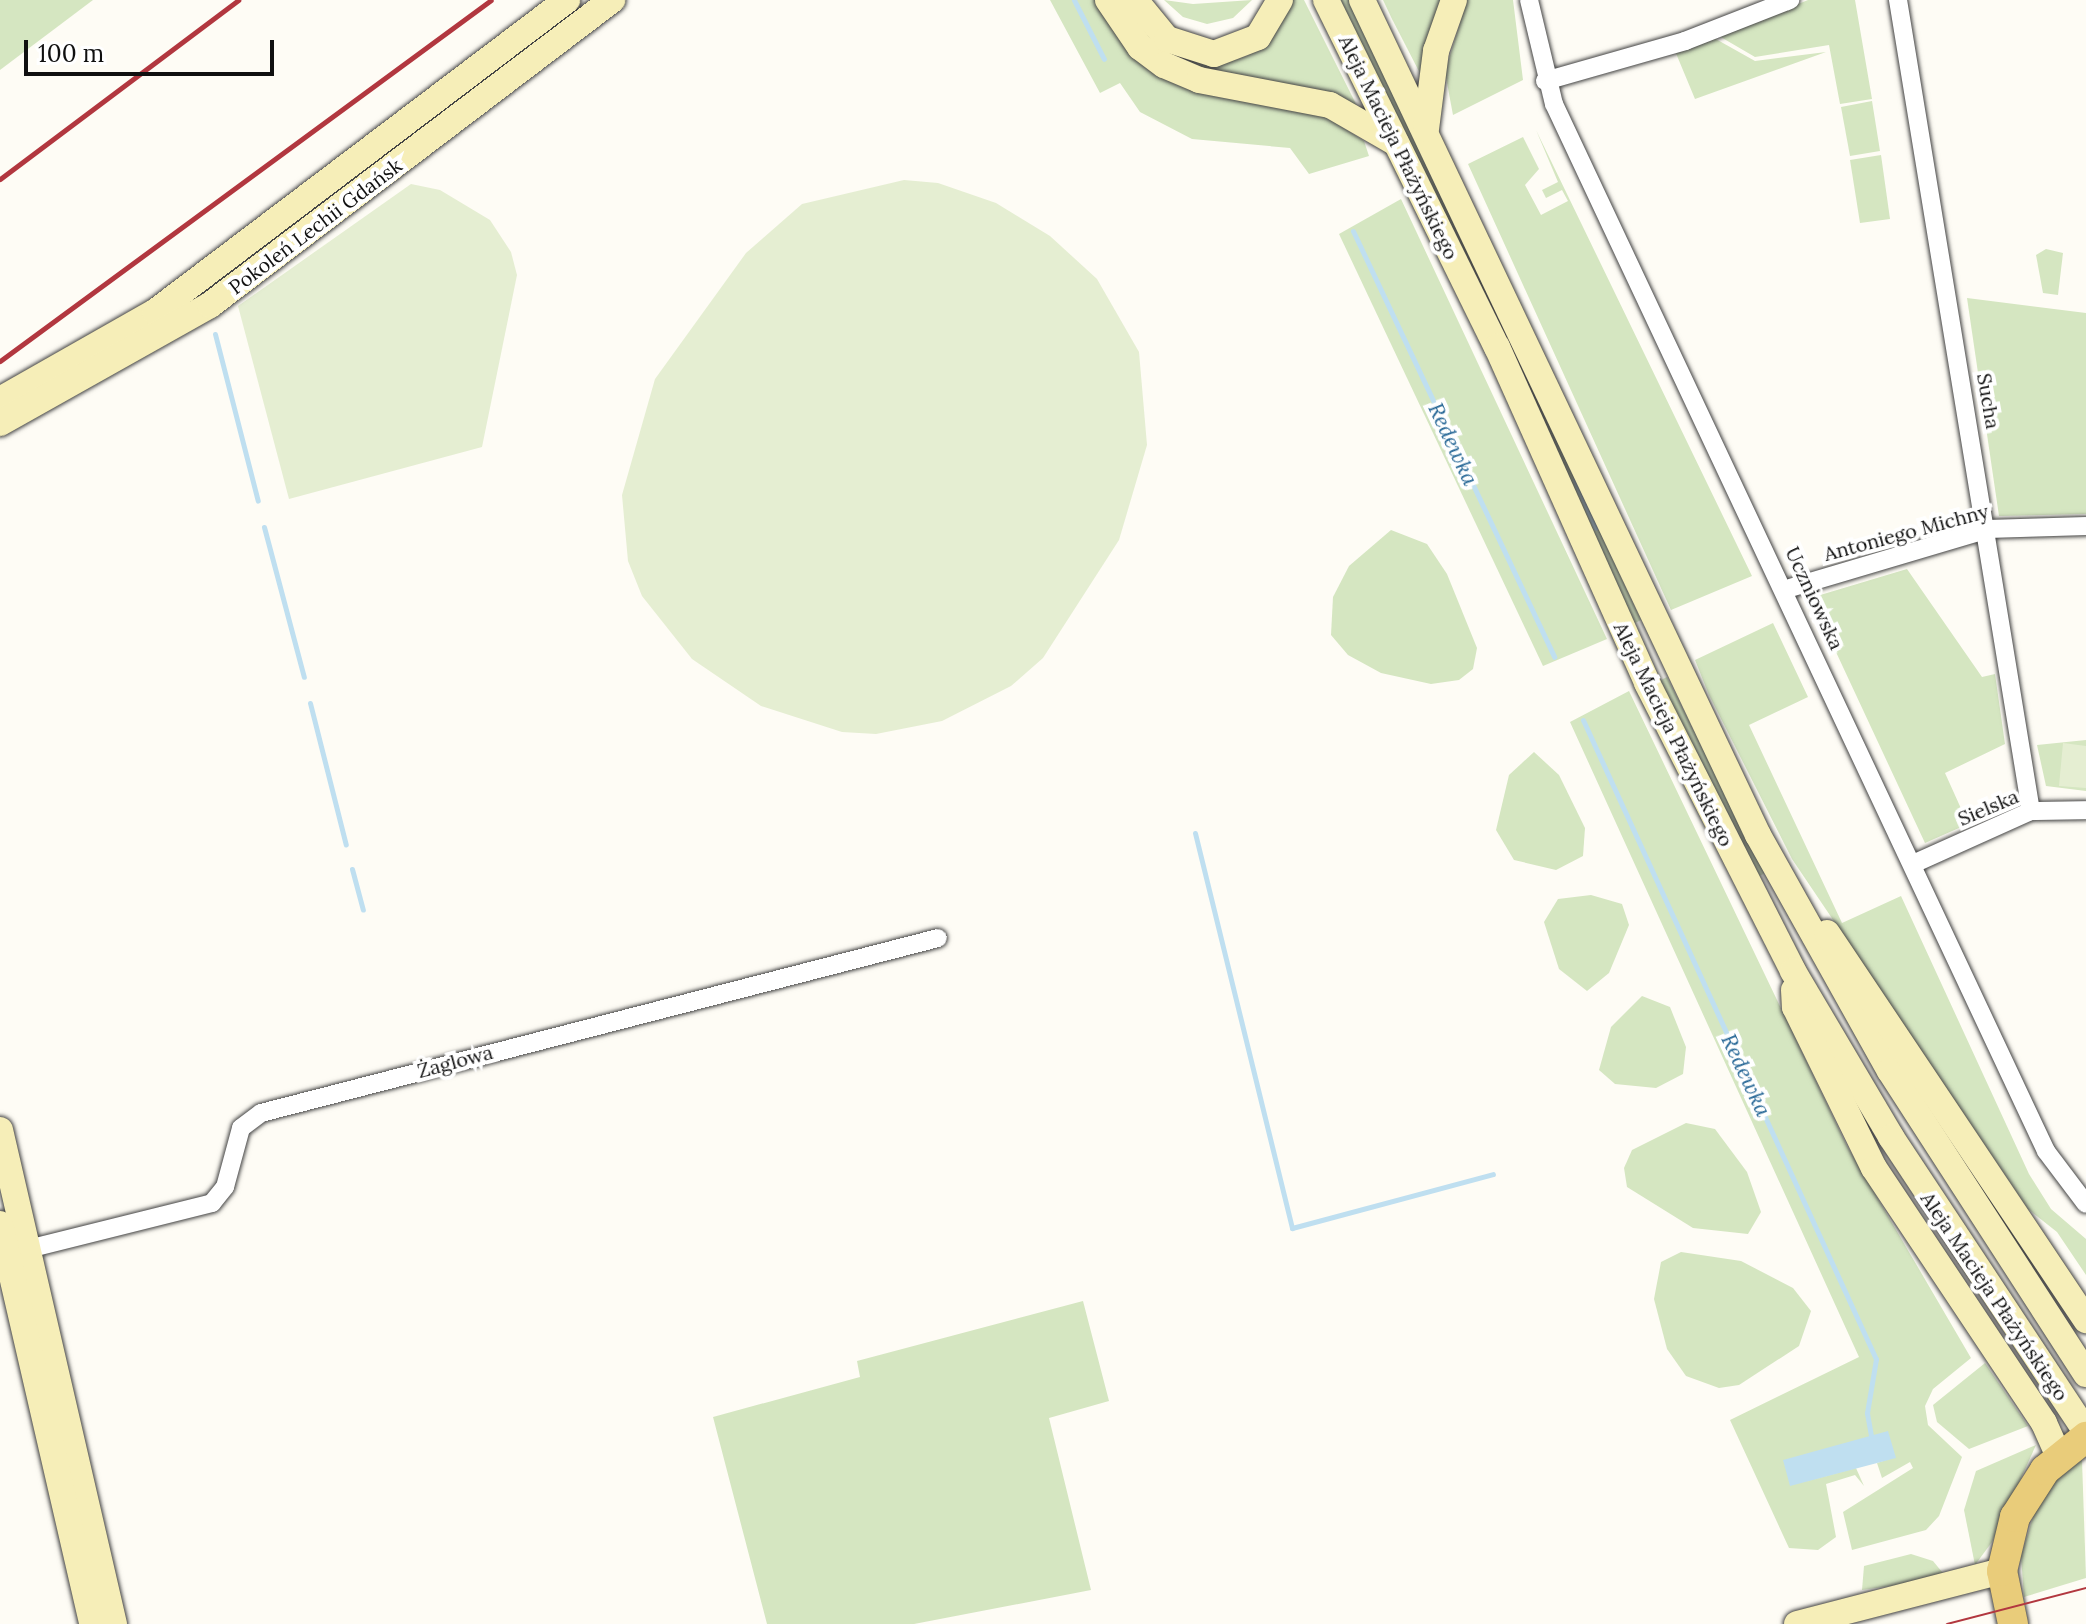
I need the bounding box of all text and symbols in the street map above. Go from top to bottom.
scale bar [28,24,278,74]
street label: Aleja Macieja Płażyńskiego [1334,31,1464,263]
text: 100 m [38,38,104,69]
street label: Pokoleń Lechii Gdańsk [224,153,406,299]
street label: Sucha [1972,371,2006,431]
water label: Redewka [1422,399,1484,489]
street label: Antoniego Michny [1821,498,1991,566]
street label: Uczniowska [1781,543,1849,653]
street label: Aleja Macieja Płażyńskiego [1609,618,1739,850]
street label: Sielska [1954,784,2022,830]
water label: Redewka [1715,1030,1777,1120]
street label: Żaglowa [415,1039,495,1083]
street label: Aleja Macieja Płażyńskiego [1916,1187,2074,1405]

